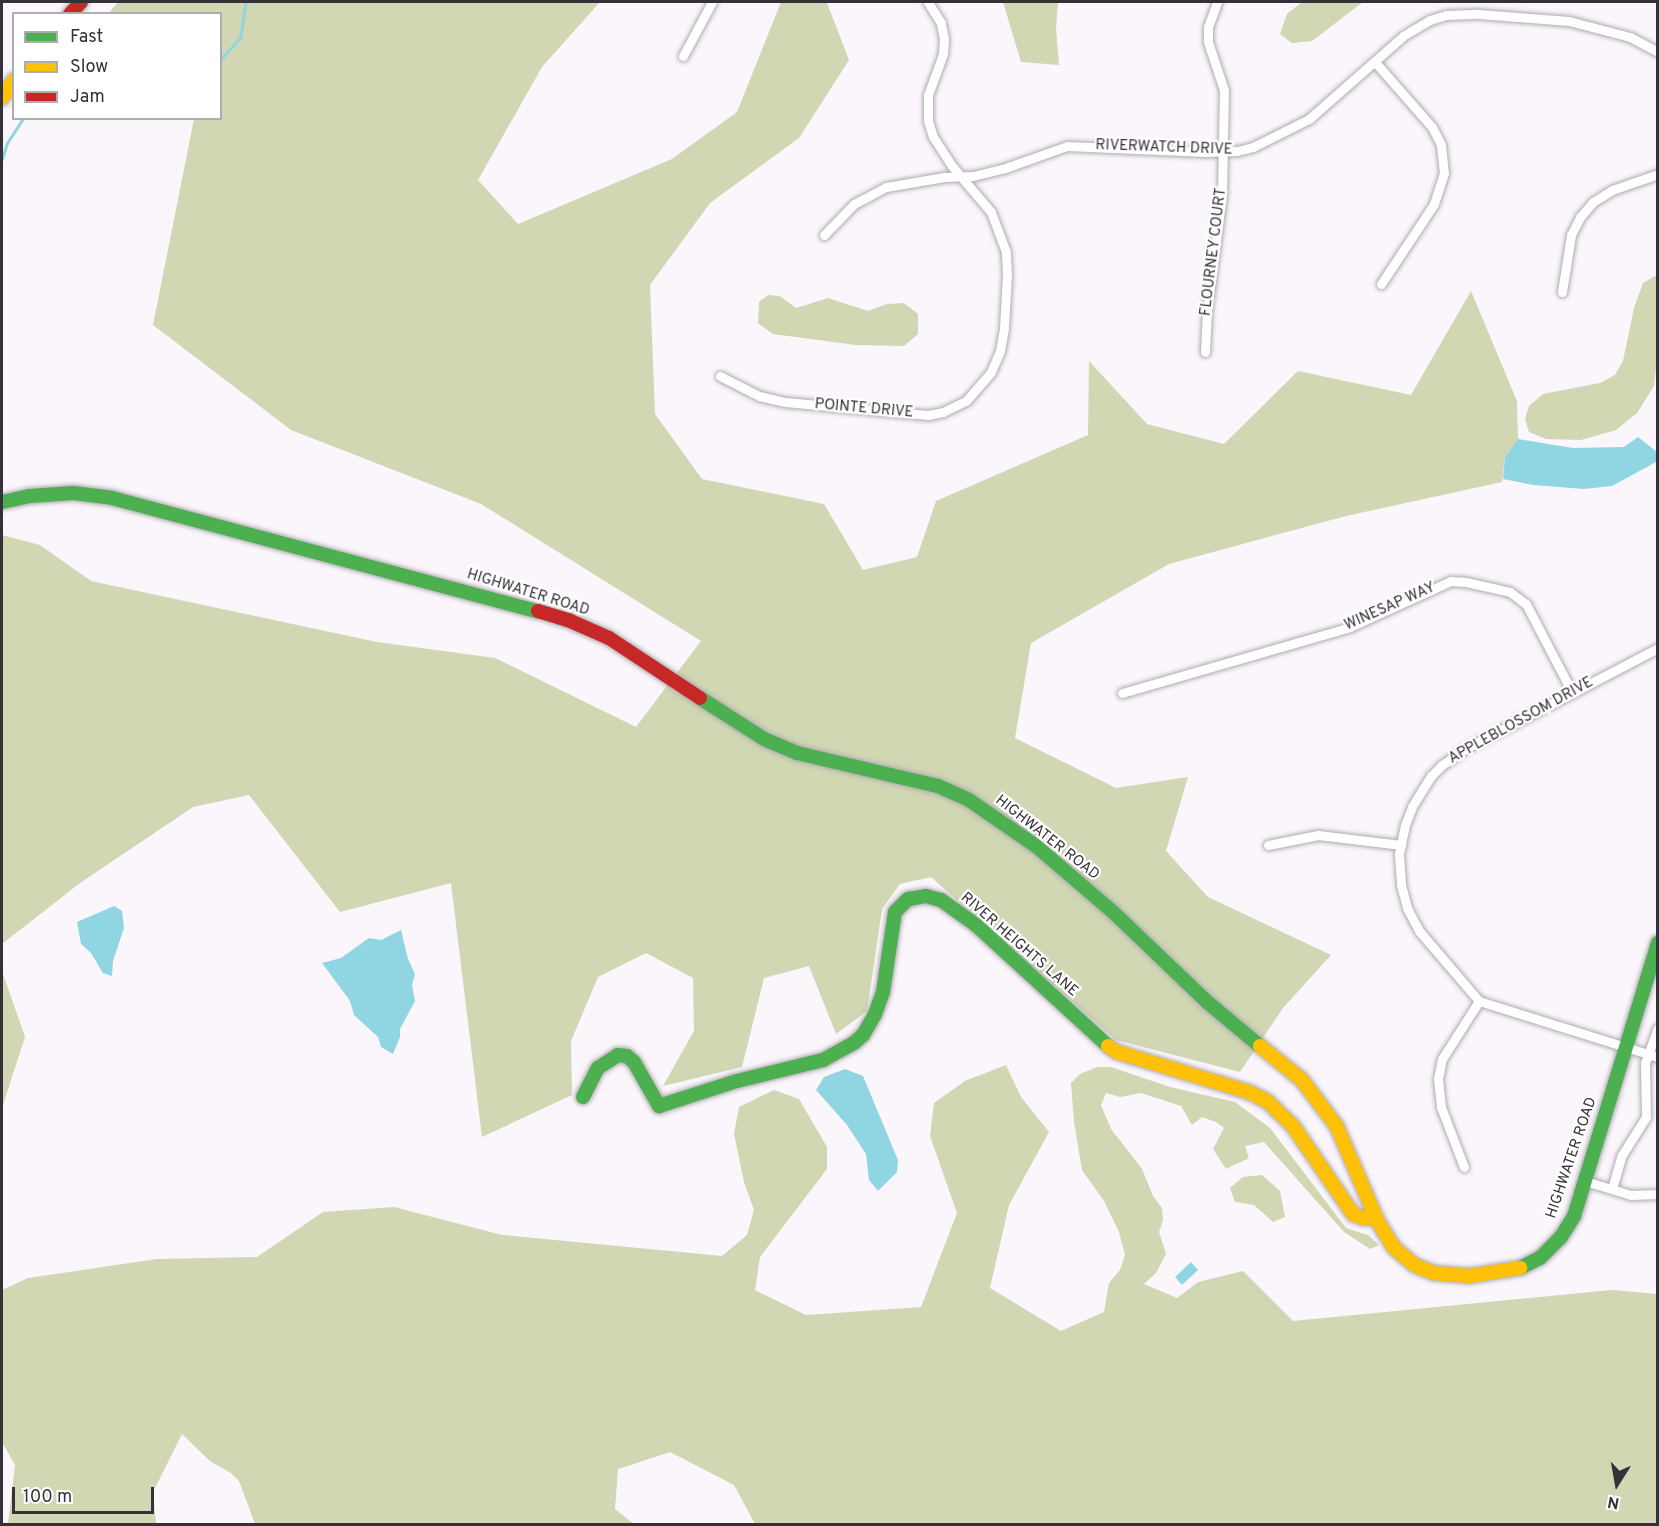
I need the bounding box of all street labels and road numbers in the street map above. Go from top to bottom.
street label: RIVERWATCH DRIVE [1095,137,1233,159]
street label: FLOURNEY COURT [1197,187,1231,317]
street label: POINTE DRIVE [814,396,914,422]
street label: HIGHWATER ROAD [465,566,591,620]
street label: WINESAP WAY [1342,579,1438,635]
street label: APPLEBLOSSOM DRIVE [1446,674,1596,768]
street label: HIGHWATER ROAD [991,792,1103,884]
street label: RIVER HEIGHTS LANE [957,889,1081,1001]
street label: HIGHWATER ROAD [1543,1095,1601,1221]

